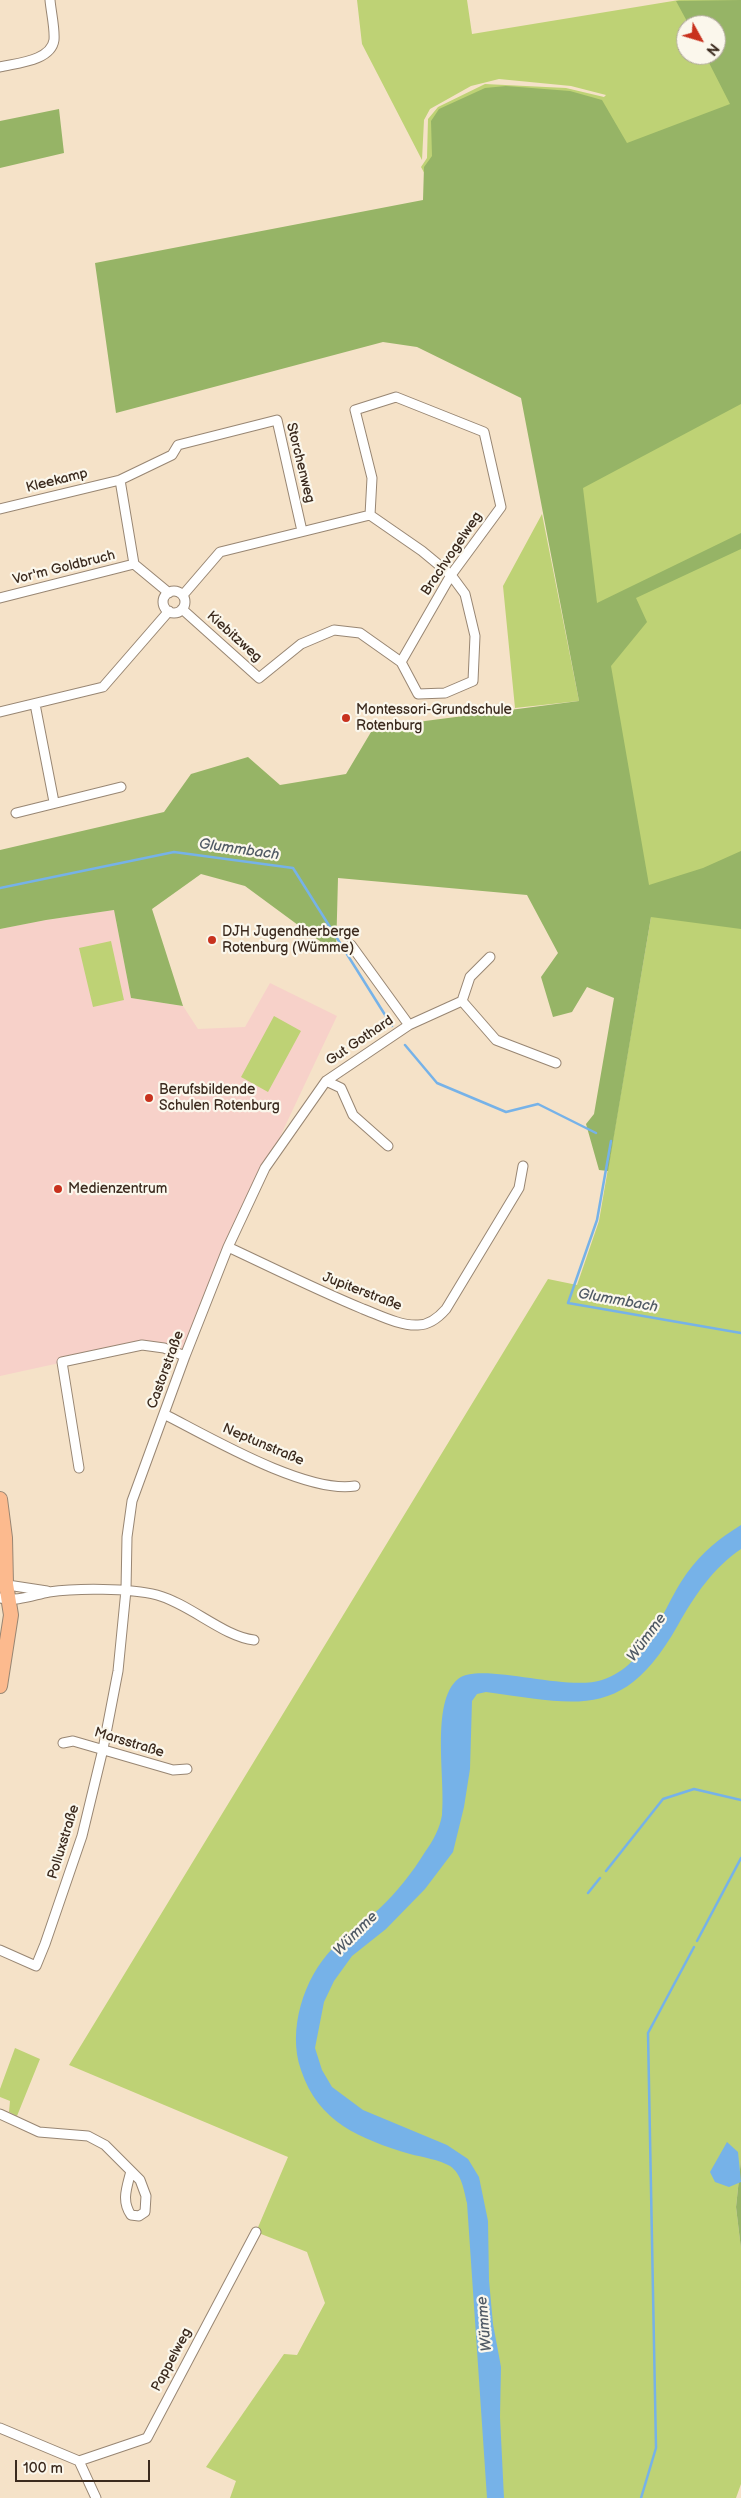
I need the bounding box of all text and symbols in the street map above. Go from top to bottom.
north arrow [676,15,726,65]
text: N [702,40,722,59]
street label: Storchenweg [282,421,318,505]
street label: Kleekamp [24,465,90,497]
street label: Brachvogelweg [418,509,486,599]
street label: Vor'm Goldbruch [11,547,117,589]
street label: Kiebitzweg [203,608,265,666]
place label: Montessori-Grundschule Rotenburg [356,702,512,734]
marker: Montessori-Grundschule Rotenburg [340,712,352,724]
water label: Glummbach [198,835,280,865]
place label: DJH Jugendherberge Rotenburg (Wümme) [222,924,360,956]
marker: DJH Jugendherberge Rotenburg (Wümme) [206,934,218,946]
street label: Gut Gothard [323,1012,397,1070]
place label: Berufsbildende Schulen Rotenburg [159,1082,280,1114]
marker: Berufsbildende Schulen Rotenburg [143,1092,155,1104]
place label: Medienzentrum [68,1181,167,1197]
marker: Medienzentrum [52,1183,64,1195]
street label: Jupiterstraße [320,1269,404,1315]
water label: Glummbach [577,1285,659,1317]
street label: Castorstraße [144,1329,188,1411]
street label: Neptunstraße [220,1420,306,1470]
water label: Wümme [623,1610,671,1666]
street label: Marsstraße [92,1724,166,1762]
street label: Polluxstraße [45,1803,83,1881]
water label: Wümme [330,1908,382,1960]
water label: Wümme [474,2296,496,2352]
street label: Pappelweg [148,2325,196,2395]
scale bar [18,2450,152,2482]
text: 100 m [23,2459,63,2478]

